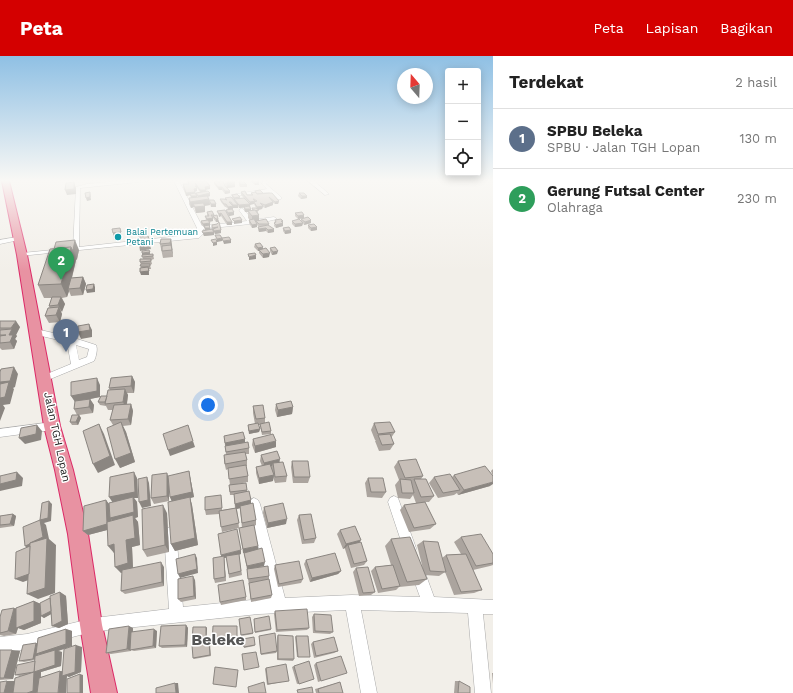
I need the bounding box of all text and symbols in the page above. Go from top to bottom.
text: Peta [20,17,63,40]
text: Peta [594,20,624,36]
text: Lapisan [646,20,698,36]
text: Bagikan [720,20,773,36]
north arrow [397,68,433,104]
map controls [445,68,481,176]
button: + [445,68,481,104]
text: Terdekat [509,72,584,92]
text: 2 hasil [735,75,777,90]
button: − [445,104,481,140]
text: SPBU Beleka [547,122,642,140]
text: 1 [519,131,525,146]
text: 130 m [739,131,777,146]
button: locate [445,140,481,176]
text: SPBU · Jalan TGH Lopan [547,140,700,155]
text: Gerung Futsal Center [547,182,705,200]
text: 2 [518,191,526,206]
text: 230 m [737,191,777,206]
text: Olahraga [547,200,603,215]
place label: Balai Pertemuan Petani [126,227,198,247]
marker: Balai Pertemuan Petani [113,232,123,242]
pin: 2 [48,247,74,280]
pin: 1 [53,319,79,352]
street label: Jalan TGH Lopan [41,391,73,483]
your location [198,395,218,415]
district label: Beleke [191,630,245,649]

